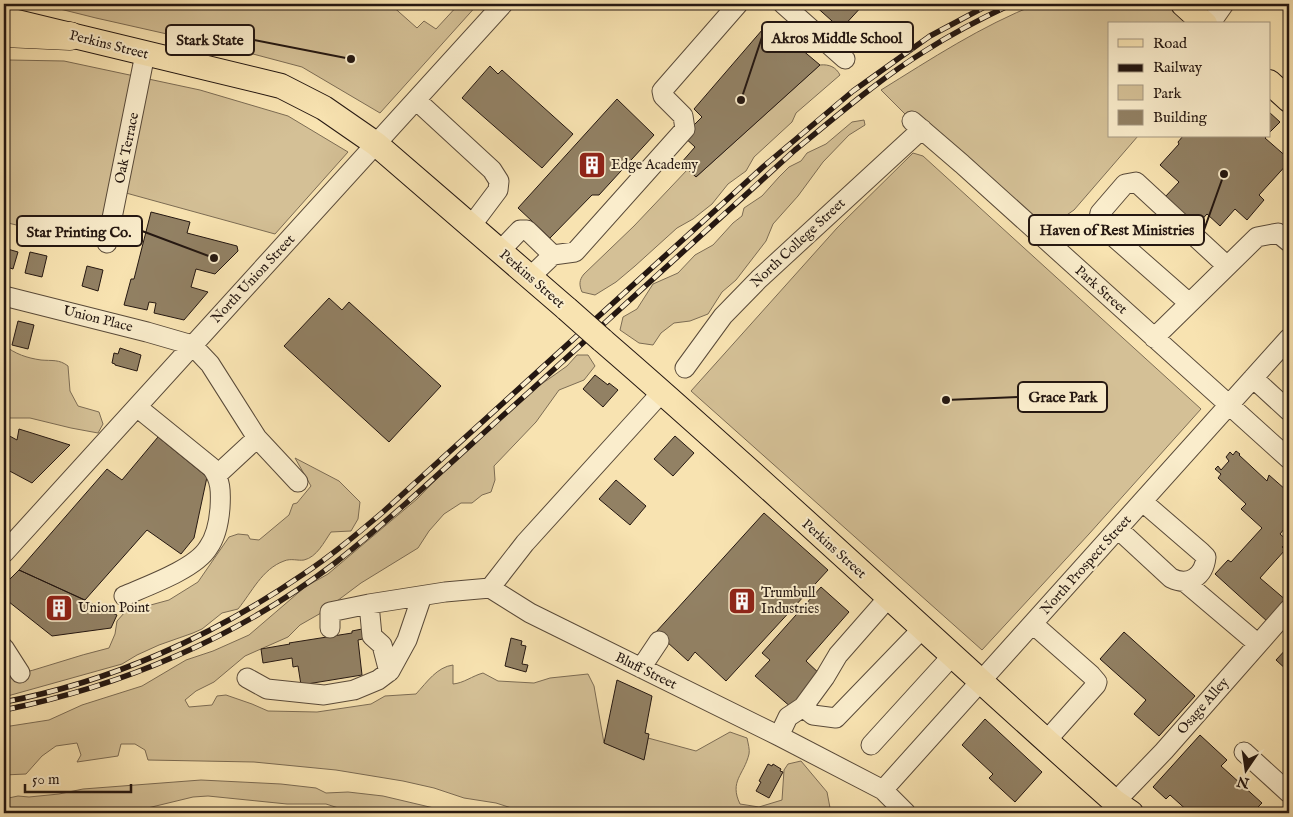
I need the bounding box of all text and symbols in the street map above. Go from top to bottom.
callout: Akros Middle School [762,22,913,52]
legend [1108,22,1270,138]
callout: Stark State [166,25,254,55]
street label: Perkins Street [68,26,151,64]
text: Akros Middle School [771,29,903,48]
text: Stark State [176,31,244,50]
text: Road [1153,34,1188,53]
text: Railway [1153,58,1203,77]
text: Park [1153,84,1183,103]
text: Building [1153,108,1208,127]
street label: Oak Terrace [111,110,143,185]
building icon: Edge Academy [577,150,607,180]
place label: Edge Academy [611,156,698,174]
street label: North College Street [747,194,849,292]
callout: Haven of Rest Ministries [1029,215,1204,245]
callout: Star Printing Co. [17,216,142,246]
text: Haven of Rest Ministries [1040,221,1195,240]
text: Star Printing Co. [27,223,131,242]
street label: North Union Street [207,231,299,327]
street label: Perkins Street [496,246,569,312]
street label: Park Street [1071,262,1131,318]
street label: Union Place [61,302,135,336]
callout: Grace Park [1018,382,1107,412]
text: Grace Park [1028,388,1098,407]
street label: North Prospect Street [1036,511,1136,619]
street label: Perkins Street [798,515,870,583]
place label: Trumbull Industries [761,584,819,618]
building icon: Trumbull Industries [727,586,757,616]
building icon: Union Point [44,593,74,623]
place label: Union Point [78,599,150,617]
street label: Bluff Street [612,648,680,694]
street label: Osage Alley [1173,674,1233,738]
north arrow [1220,744,1270,794]
scale bar [25,762,131,794]
text: 50 m [32,770,60,789]
text: N [1235,772,1252,792]

